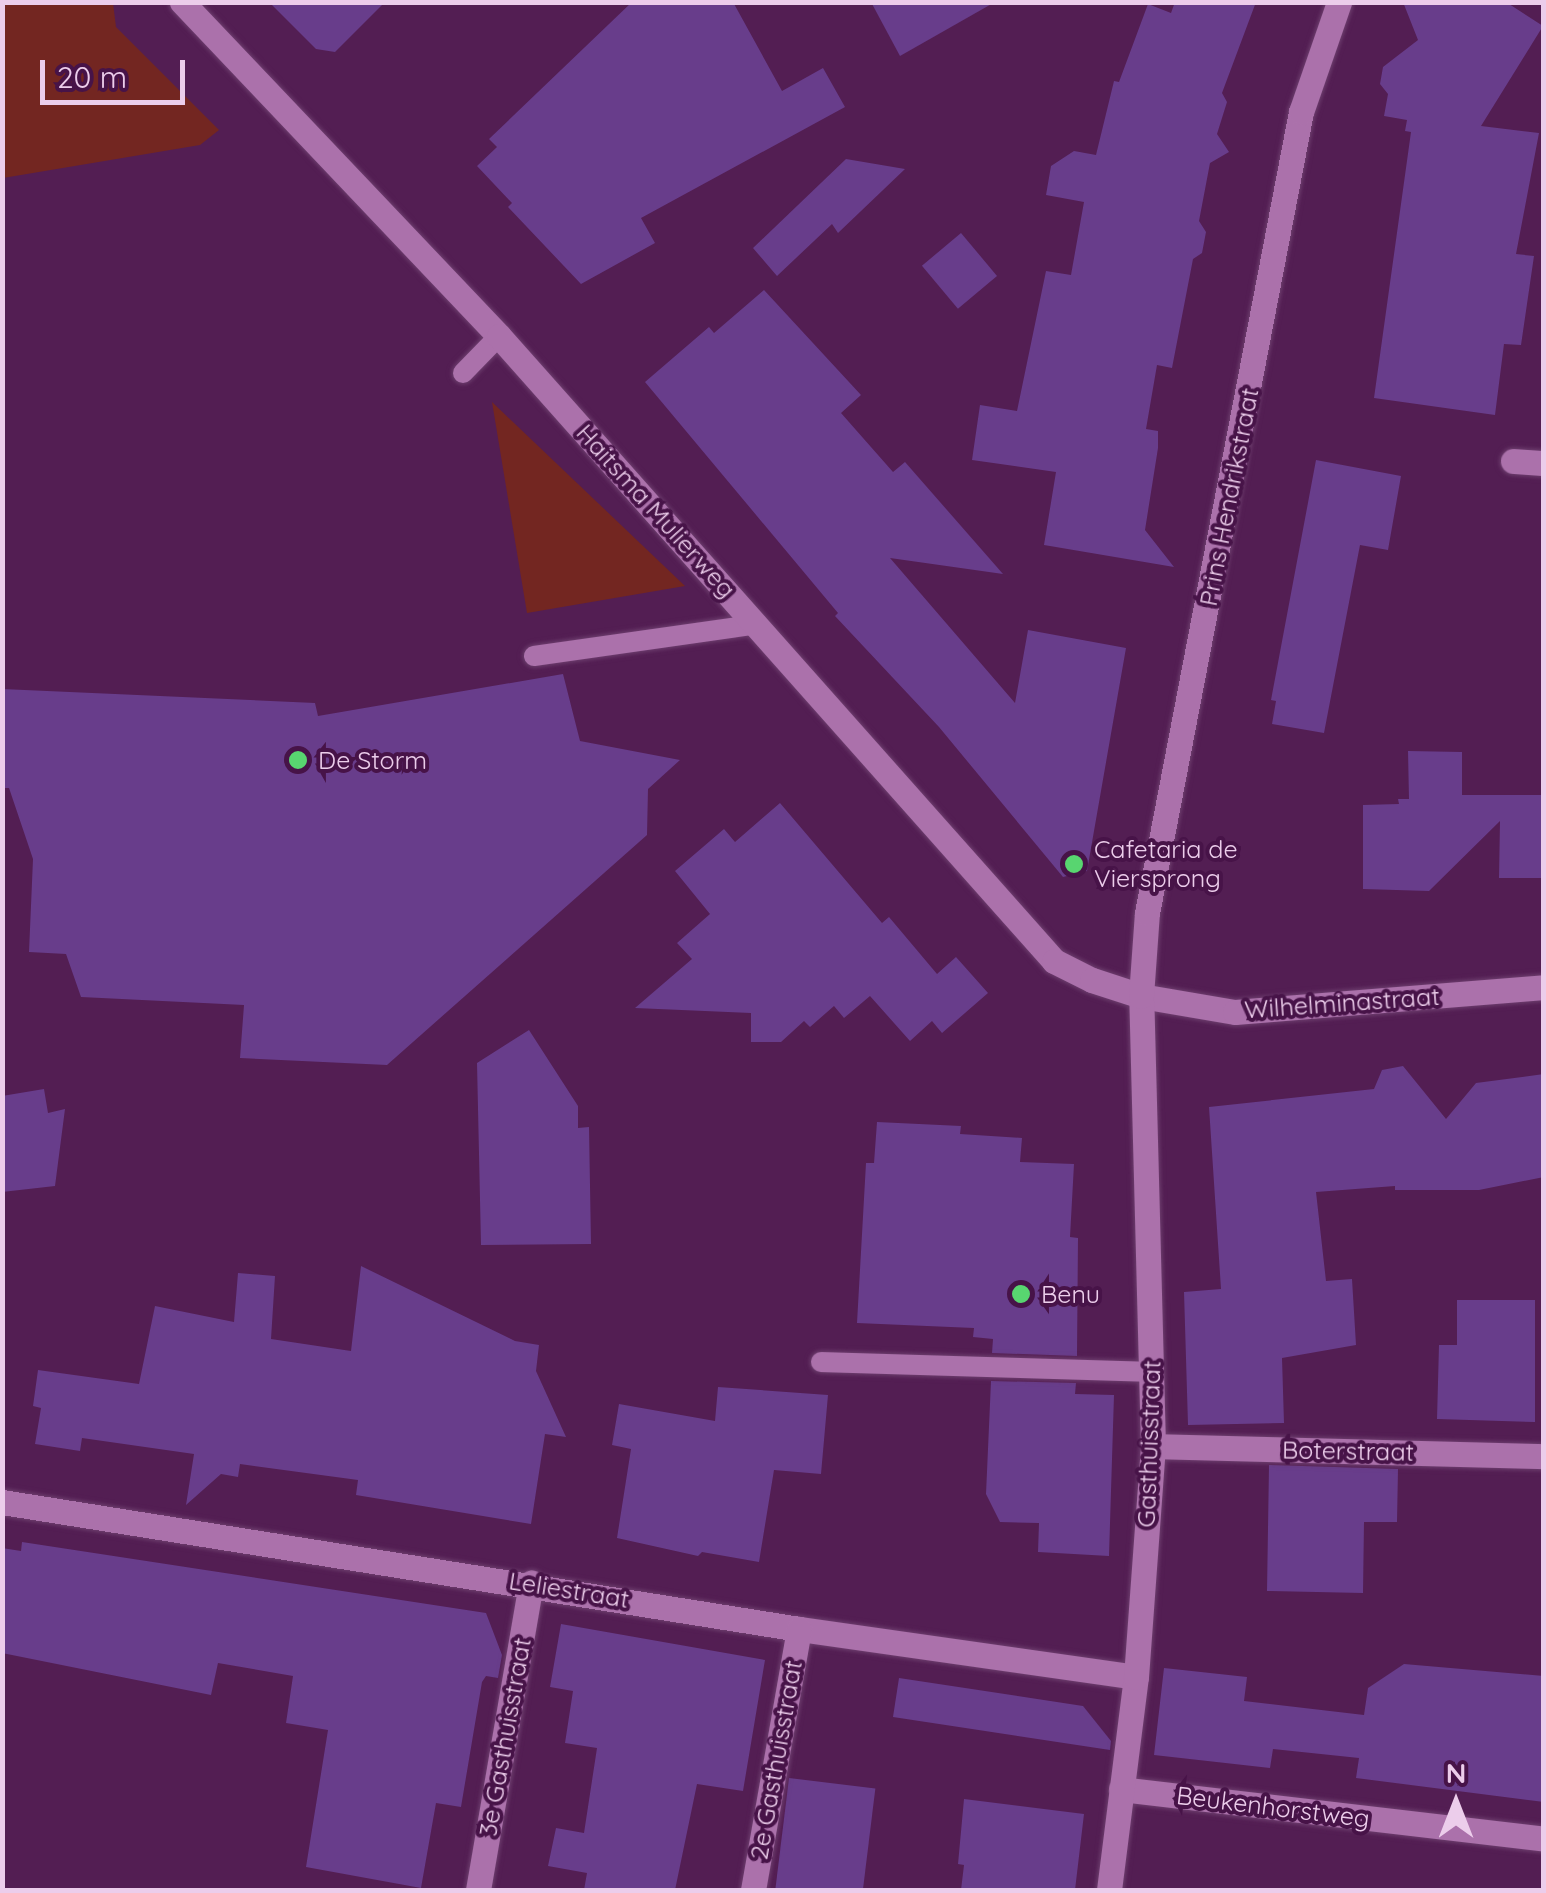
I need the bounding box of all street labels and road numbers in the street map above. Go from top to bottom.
street label: Prins Hendrikstraat [1193,385,1265,609]
street label: Haitsma Mulierweg [570,418,742,604]
street label: Wilhelminastraat [1243,981,1441,1025]
street label: Gasthuisstraat [1131,1360,1167,1528]
street label: Boterstraat [1282,1435,1414,1467]
street label: Leliestraat [507,1566,631,1614]
street label: 3e Gasthuisstraat [473,1635,537,1839]
street label: 2e Gasthuisstraat [744,1658,808,1862]
street label: Beukenhorstweg [1175,1780,1371,1834]

